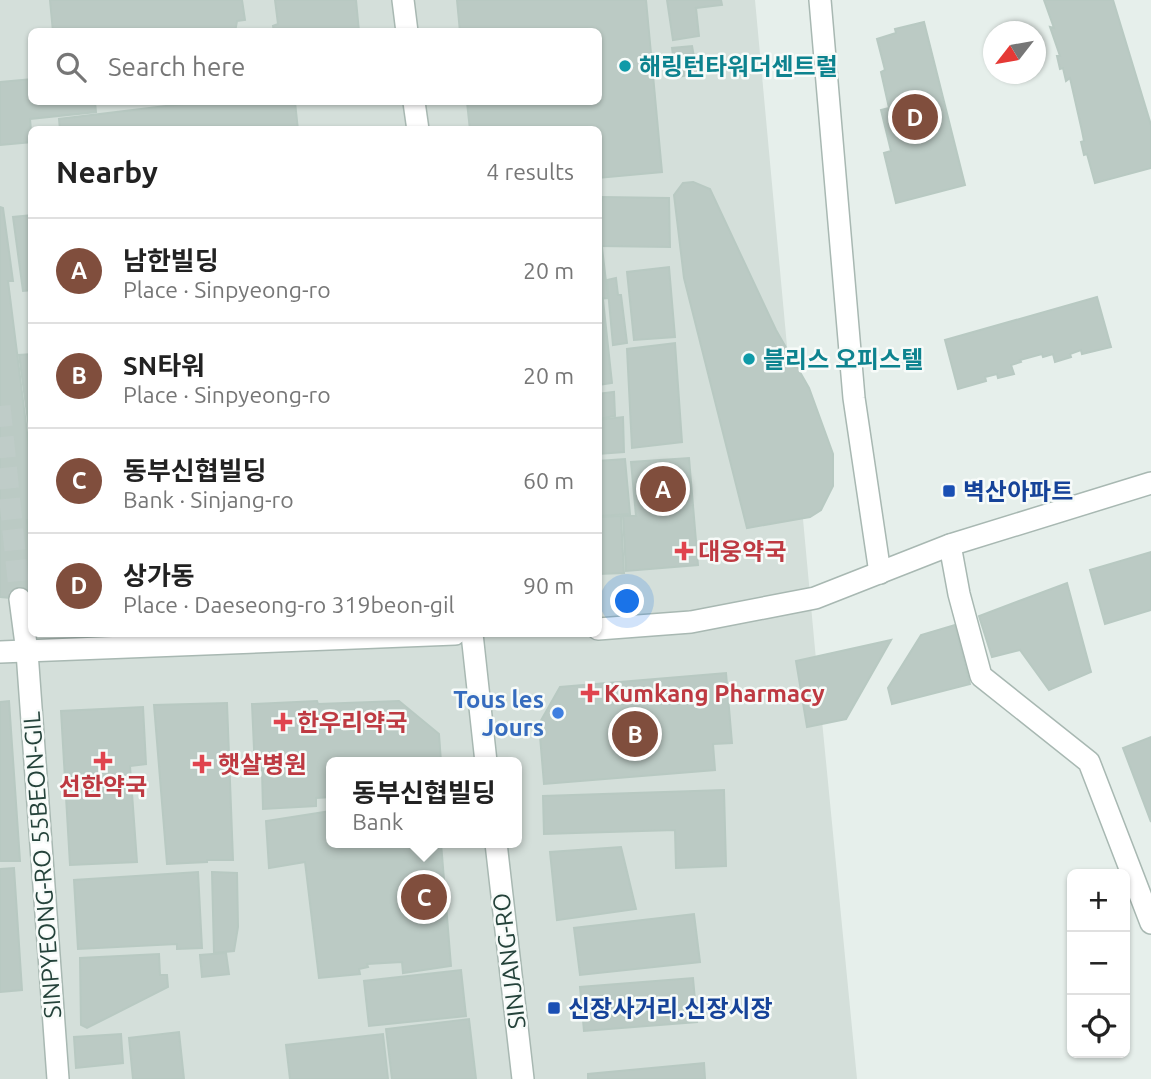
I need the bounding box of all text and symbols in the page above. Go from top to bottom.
north arrow [983,21,1046,84]
search box [28,28,602,105]
icon: search [52,48,90,86]
text: Search here [108,52,245,81]
place label: 해링턴타워더센트럴 [639,53,838,80]
marker: 해링턴타워더센트럴 [617,58,633,74]
pin: D [892,91,938,143]
text: Nearby [56,155,158,189]
text: 4 results [486,159,574,184]
text: 남한빌딩 [123,246,219,275]
text: A [71,258,87,283]
text: 20 m [523,258,574,283]
text: Place · Sinpyeong-ro [123,277,331,302]
place label: 블리스 오피스텔 [763,346,923,373]
text: SN타워 [123,351,205,380]
marker: 블리스 오피스텔 [741,351,757,367]
text: B [71,363,87,388]
text: 20 m [523,363,574,388]
text: Place · Sinpyeong-ro [123,382,331,407]
text: 동부신협빌딩 [123,456,267,485]
pin: A [640,463,686,515]
text: C [72,468,86,493]
text: 60 m [523,468,574,493]
place label: 벽산아파트 [963,478,1073,505]
marker: 벽산아파트 [941,483,957,499]
text: Bank · Sinjang-ro [123,487,294,512]
place label: 대웅약국 [698,538,786,565]
marker: 대웅약국 [676,543,692,559]
text: 상가동 [123,561,195,590]
text: D [71,573,87,598]
text: 90 m [523,573,574,598]
your location [610,584,644,618]
text: Place · Daeseong-ro 319beon-gil [123,592,455,617]
place label: Kumkang Pharmacy [604,680,825,707]
marker: Kumkang Pharmacy [582,685,598,701]
place label: Tous les Jours [453,686,544,741]
marker: Tous les Jours [550,705,566,721]
pin: B [612,708,658,760]
place label: 한우리약국 [297,709,407,736]
street label: SINPYEONG-RO 55BEON-GIL [18,711,66,1019]
marker: 한우리약국 [275,714,291,730]
place label: 햇살병원 [218,751,306,778]
marker: 선한약국 [95,753,111,769]
marker: 햇살병원 [192,754,212,774]
popup [326,757,522,848]
place label: 선한약국 [59,773,147,800]
text: 동부신협빌딩 [352,778,496,807]
text: Bank [352,809,403,834]
map controls [1067,869,1130,1058]
button: + [1067,869,1130,932]
pin: C [401,871,447,923]
street label: SINJANG-RO [487,891,531,1031]
button: − [1067,932,1130,995]
place label: 신장사거리.신장시장 [568,995,773,1022]
button: locate [1067,995,1130,1058]
marker: 신장사거리.신장시장 [546,1000,562,1016]

